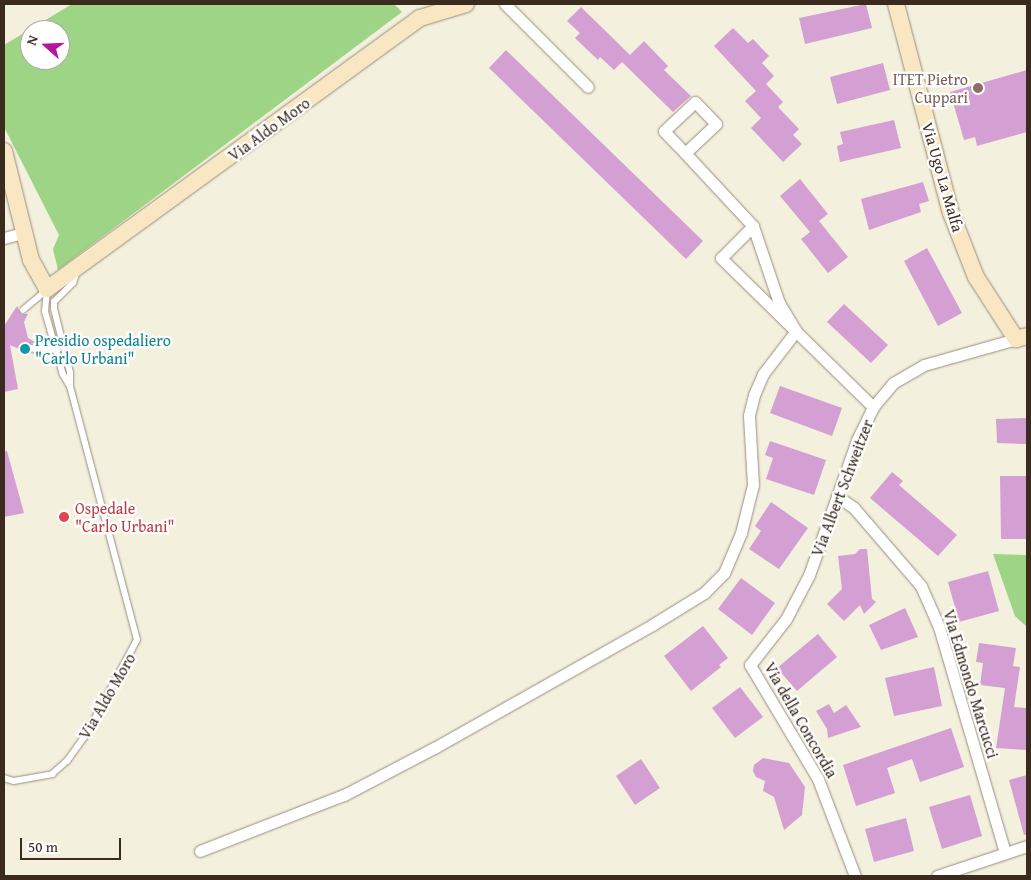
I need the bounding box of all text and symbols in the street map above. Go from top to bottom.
north arrow [20,20,70,70]
text: N [21,32,43,48]
place label: ITET Pietro Cuppari [893,69,968,107]
marker: ITET Pietro Cuppari [972,82,984,94]
street label: Via Aldo Moro [224,93,314,165]
street label: Via Ugo La Malfa [918,120,968,234]
place label: Presidio ospedaliero "Carlo Urbani" [35,330,171,368]
marker: Presidio ospedaliero "Carlo Urbani" [19,343,31,355]
street label: Via Albert Schweitzer [807,417,877,559]
place label: Ospedale "Carlo Urbani" [75,498,175,536]
marker: Ospedale "Carlo Urbani" [57,510,71,524]
street label: Via Edmondo Marcucci [939,607,1003,761]
street label: Via Aldo Moro [75,650,139,742]
street label: Via della Concordia [760,659,842,781]
scale bar [22,828,124,860]
text: 50 m [28,836,58,857]

